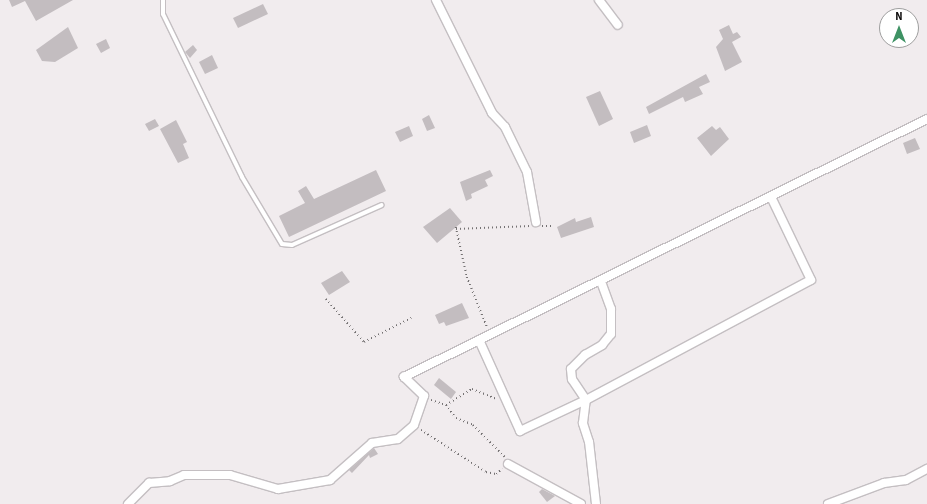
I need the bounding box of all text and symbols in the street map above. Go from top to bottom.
north arrow [879,8,919,48]
text: N [895,9,903,24]

